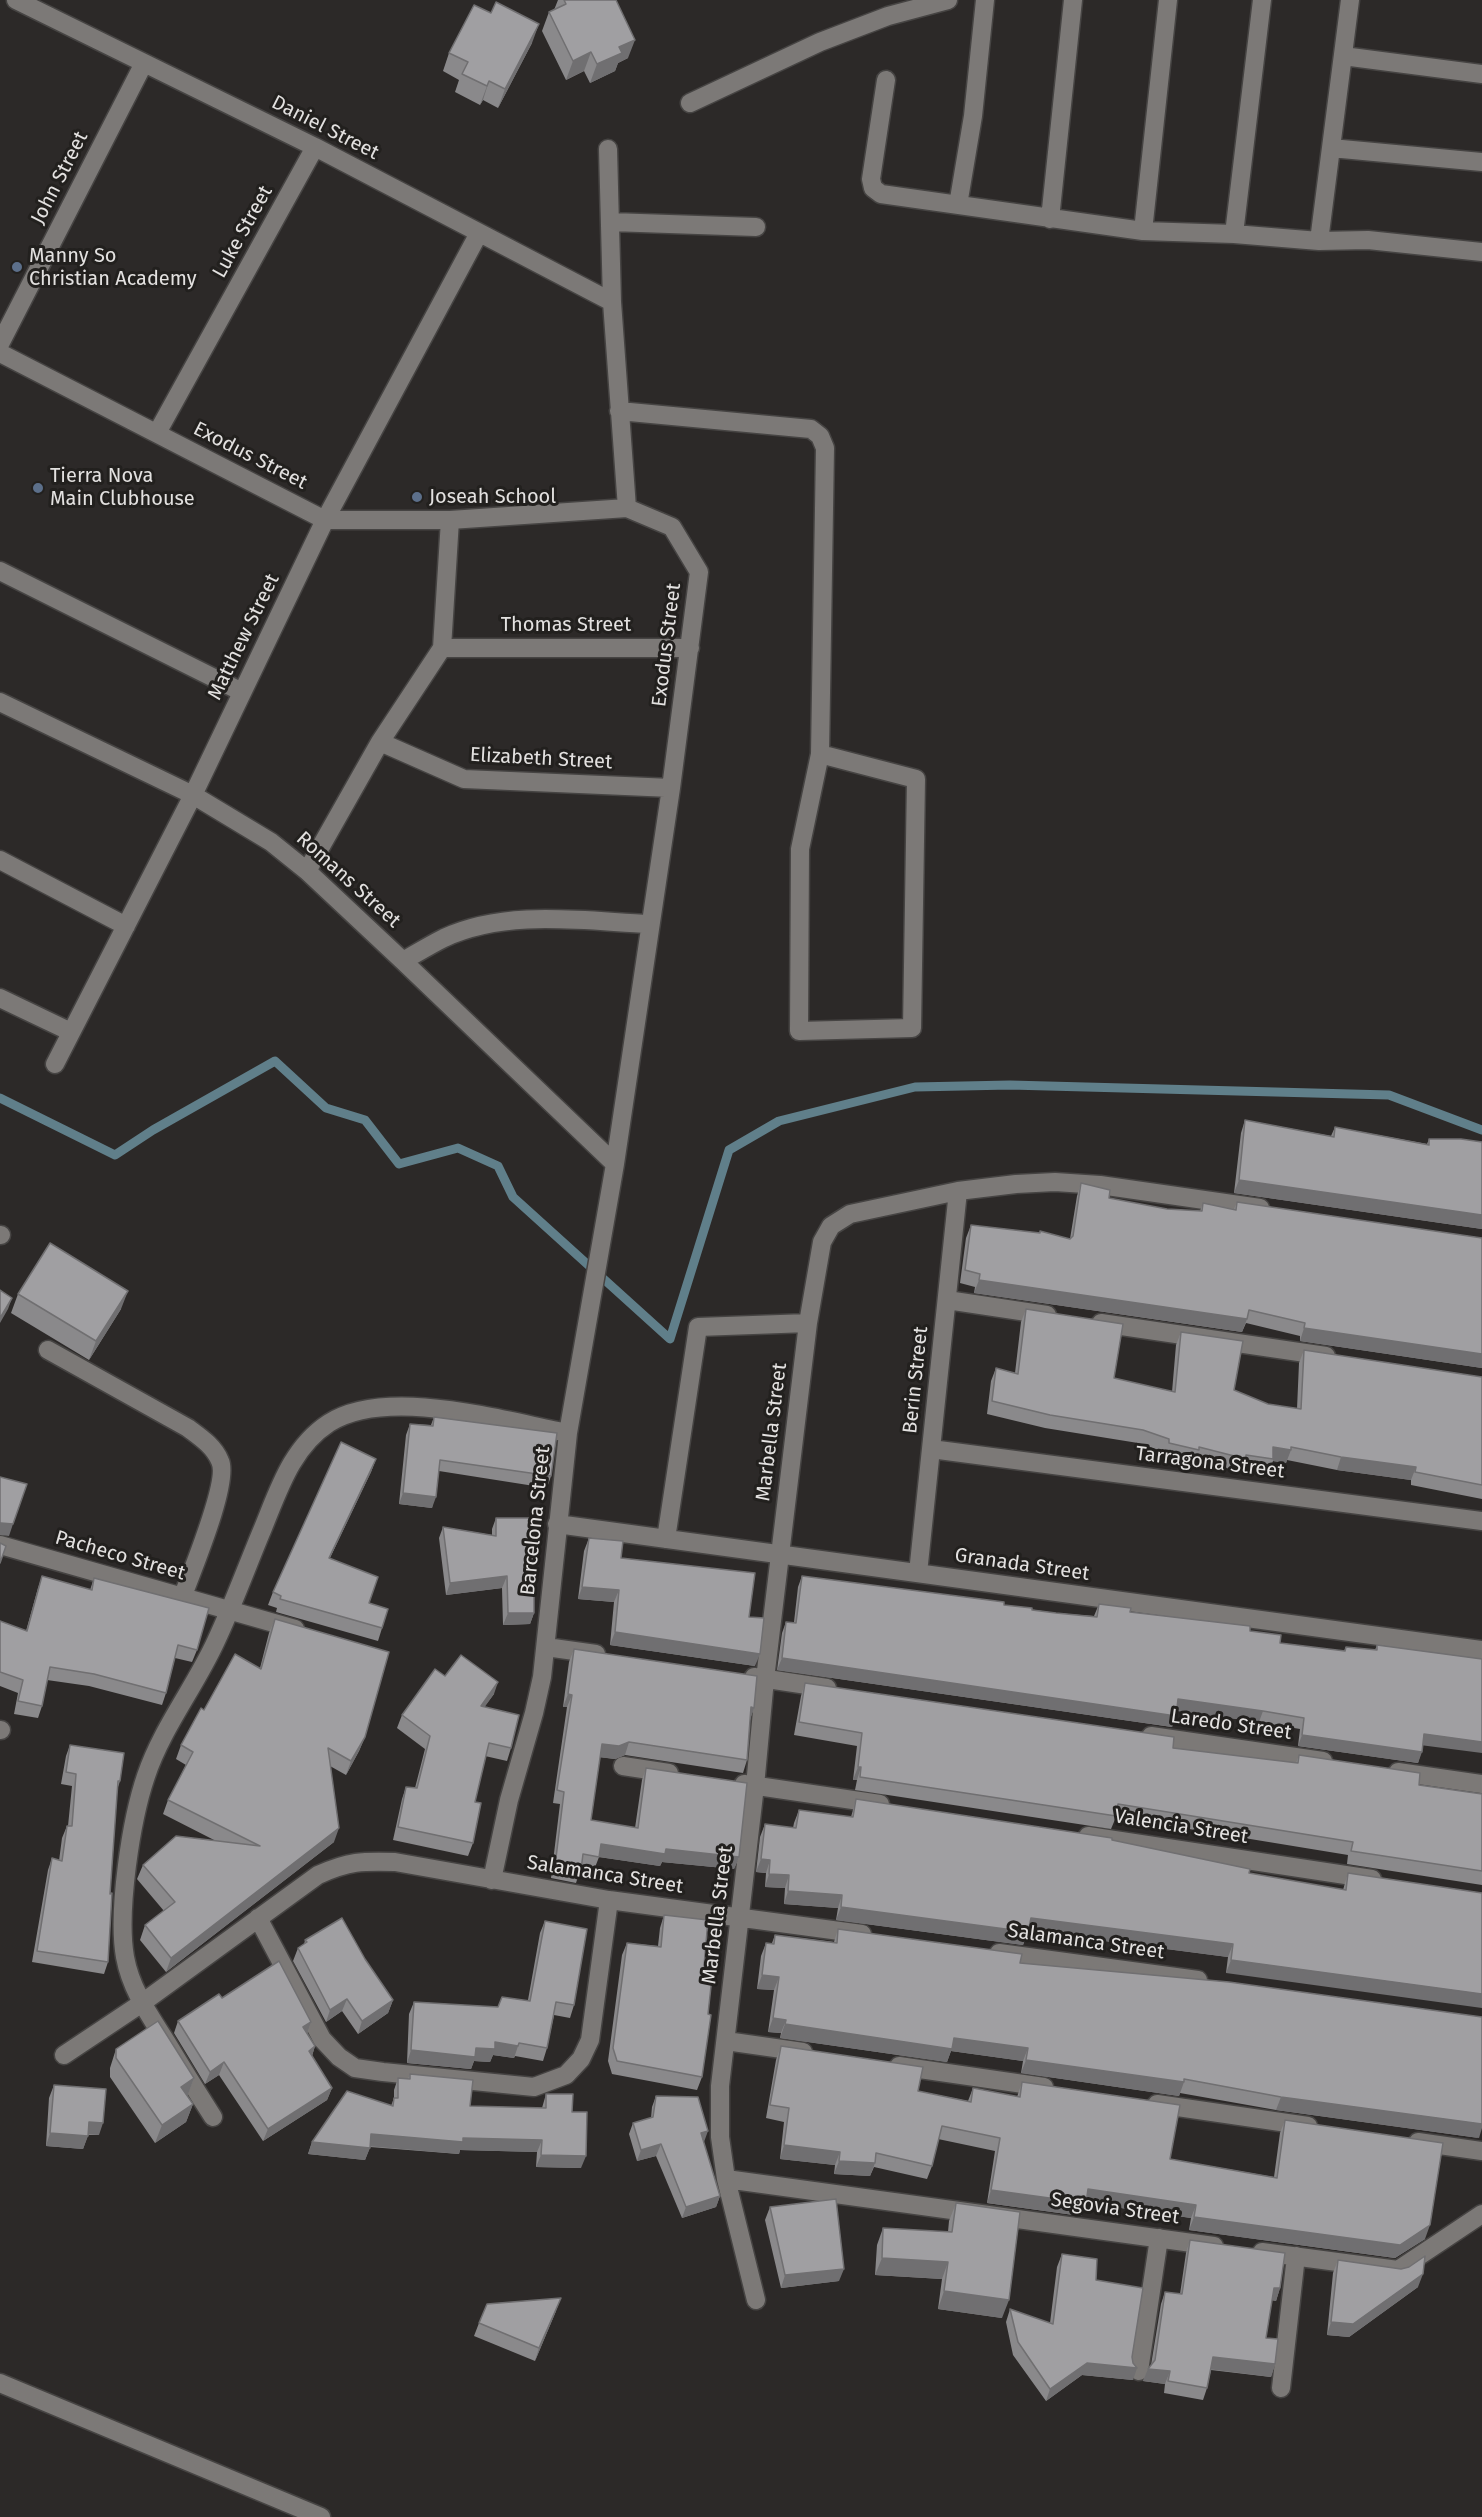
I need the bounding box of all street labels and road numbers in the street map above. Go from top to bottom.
street label: Daniel Street [267,91,383,165]
street label: John Street [26,128,94,228]
street label: Luke Street [208,182,278,282]
street label: Exodus Street [189,417,311,495]
street label: Matthew Street [203,570,285,704]
street label: Exodus Street [648,582,686,708]
street label: Thomas Street [501,613,631,637]
street label: Elizabeth Street [469,743,613,775]
street label: Romans Street [291,827,405,933]
street label: Berin Street [898,1325,934,1435]
street label: Marbella Street [752,1362,792,1502]
street label: Tarragona Street [1134,1442,1286,1484]
street label: Barcelona Street [516,1445,556,1597]
street label: Pacheco Street [52,1526,188,1586]
street label: Granada Street [953,1544,1091,1586]
street label: Laredo Street [1169,1705,1293,1745]
street label: Valencia Street [1112,1805,1250,1849]
street label: Marbella Street [698,1845,738,1985]
street label: Salamanca Street [525,1851,685,1899]
street label: Salamanca Street [1006,1919,1166,1965]
street label: Segovia Street [1049,2188,1181,2230]

